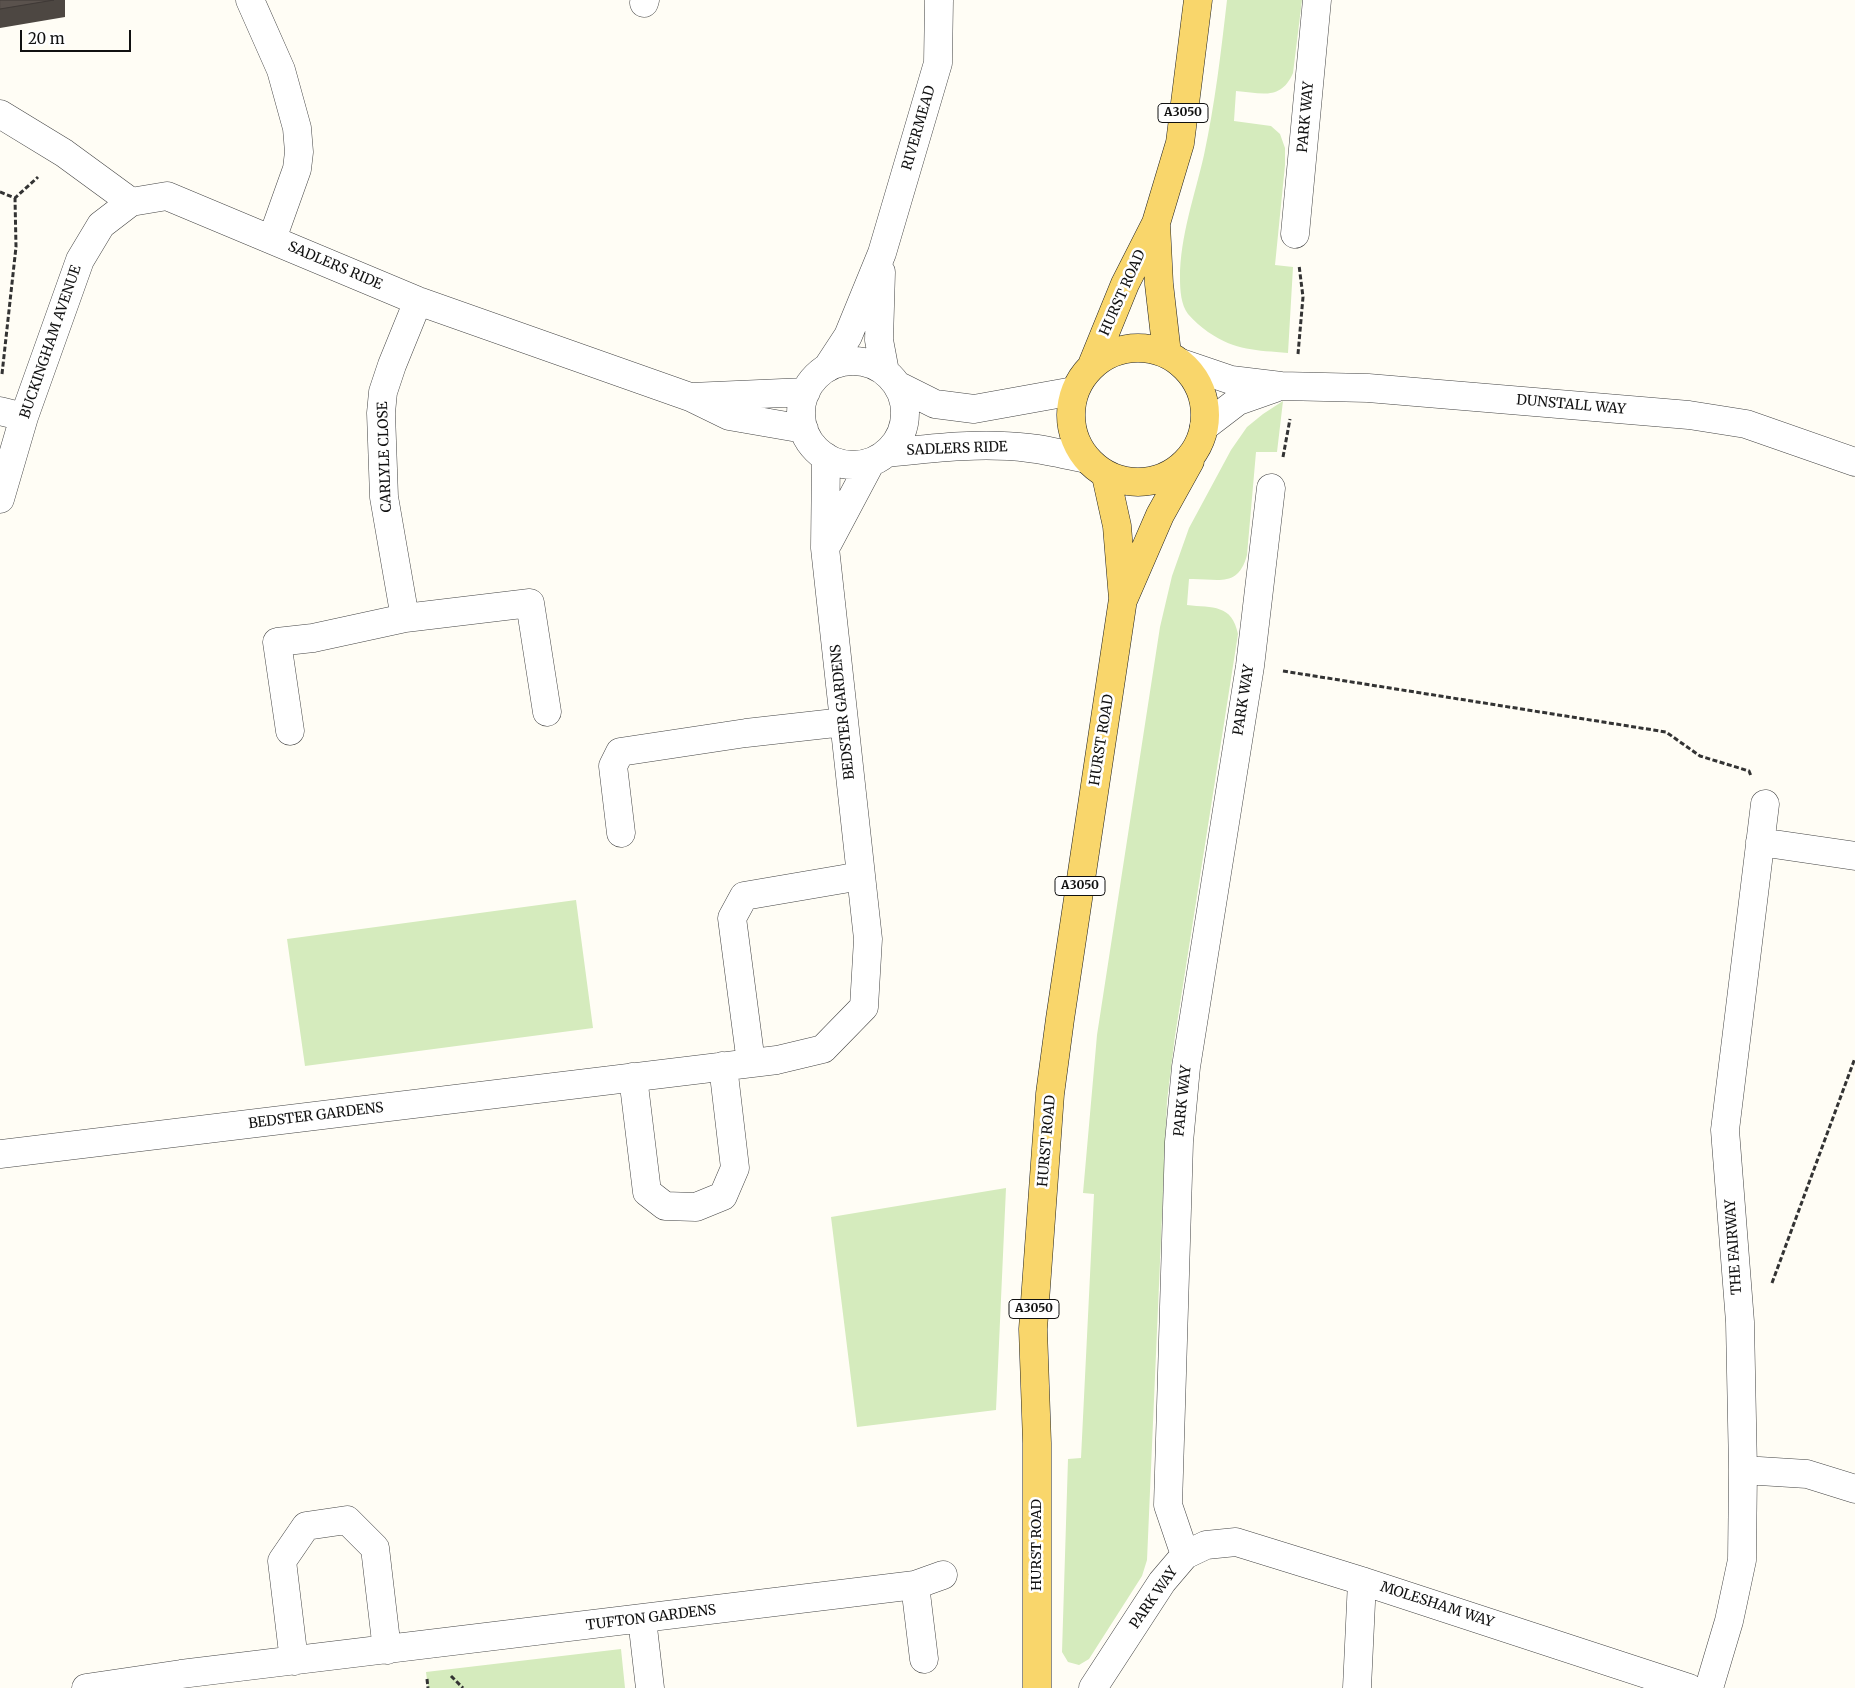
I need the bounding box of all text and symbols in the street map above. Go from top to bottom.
scale bar [22,20,134,52]
text: 20 m [28,29,65,48]
street label: PARK WAY [1295,81,1317,153]
street label: RIVERMEAD [899,84,939,172]
road number: A3050 [1158,104,1208,122]
street label: SADLERS RIDE [285,238,385,294]
street label: HURST ROAD [1097,247,1149,339]
street label: BUCKINGHAM AVENUE [17,263,85,421]
street label: DUNSTALL WAY [1516,392,1626,418]
street label: CARLYLE CLOSE [375,401,395,513]
street label: SADLERS RIDE [906,439,1008,459]
street label: BEDSTER GARDENS [828,643,858,781]
street label: PARK WAY [1230,663,1258,737]
street label: HURST ROAD [1086,693,1118,787]
road number: A3050 [1055,876,1105,896]
street label: PARK WAY [1171,1065,1195,1137]
street label: HURST ROAD [1035,1094,1059,1188]
street label: BEDSTER GARDENS [247,1099,385,1133]
street label: THE FAIRWAY [1722,1199,1746,1295]
road number: A3050 [1009,1300,1059,1318]
street label: HURST ROAD [1029,1499,1045,1591]
street label: PARK WAY [1127,1564,1181,1632]
street label: MOLESHAM WAY [1378,1579,1496,1631]
street label: TUFTON GARDENS [585,1602,717,1634]

